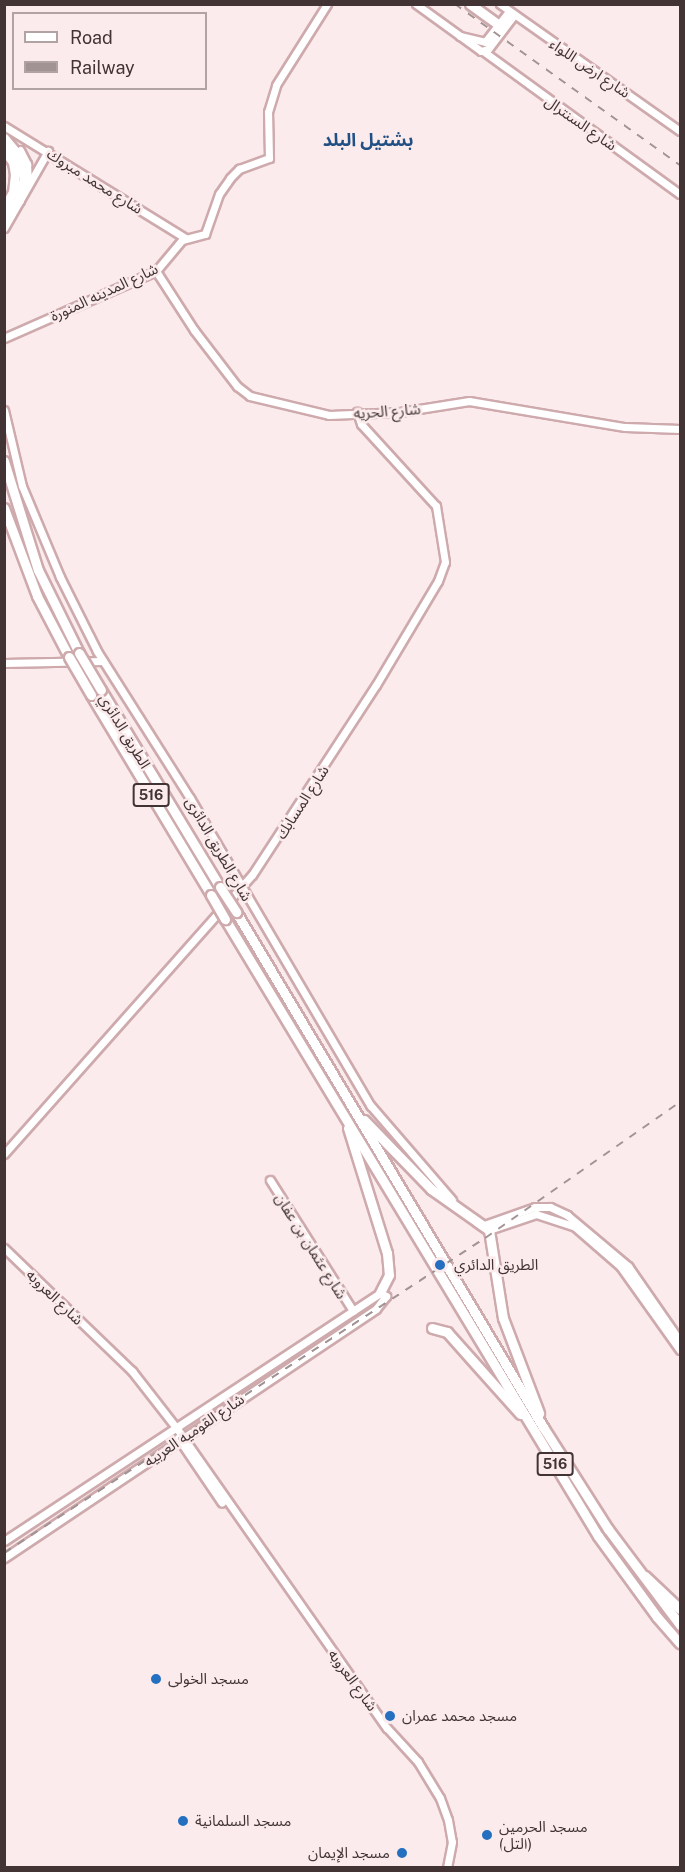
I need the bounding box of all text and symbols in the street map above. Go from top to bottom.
legend [12,12,207,90]
text: Road [70,27,113,48]
street label: شارع ارض اللواء [546,34,634,102]
text: Railway [70,57,135,78]
street label: شارع السنترال [542,92,620,154]
district label: بشتيل البلد [323,129,413,151]
street label: شارع محمد مبروك [44,144,146,218]
street label: شارع المدينه المنورة [47,259,161,325]
street label: شارع الحريه [353,400,421,422]
street label: الطريق الدائري [96,690,154,772]
street label: شارع المسابك [272,762,332,842]
road number: 516 [132,784,170,806]
street label: شارع الطريق الدائرى [182,794,256,904]
street label: شارع عثمان بن عفان [271,1190,351,1302]
marker: الطريق الدائري [431,1256,449,1274]
place label: الطريق الدائري [454,1256,538,1274]
street label: شارع العروبه [23,1265,87,1329]
street label: شارع القوميه العربيه [140,1390,248,1470]
road number: 516 [536,1453,574,1475]
street label: شارع العروبه [325,1646,381,1714]
place label: مسجد الخولى [168,1670,249,1688]
marker: مسجد الخولى [149,1672,163,1686]
place label: مسجد محمد عمران [402,1707,517,1725]
marker: مسجد محمد عمران [383,1709,397,1723]
place label: مسجد السلمانية [195,1812,291,1830]
marker: مسجد السلمانية [176,1814,190,1828]
place label: مسجد الحرمين (التل) [499,1817,588,1852]
marker: مسجد الحرمين (التل) [480,1828,494,1842]
place label: مسجد الإيمان [308,1844,390,1862]
marker: مسجد الإيمان [395,1846,409,1860]

